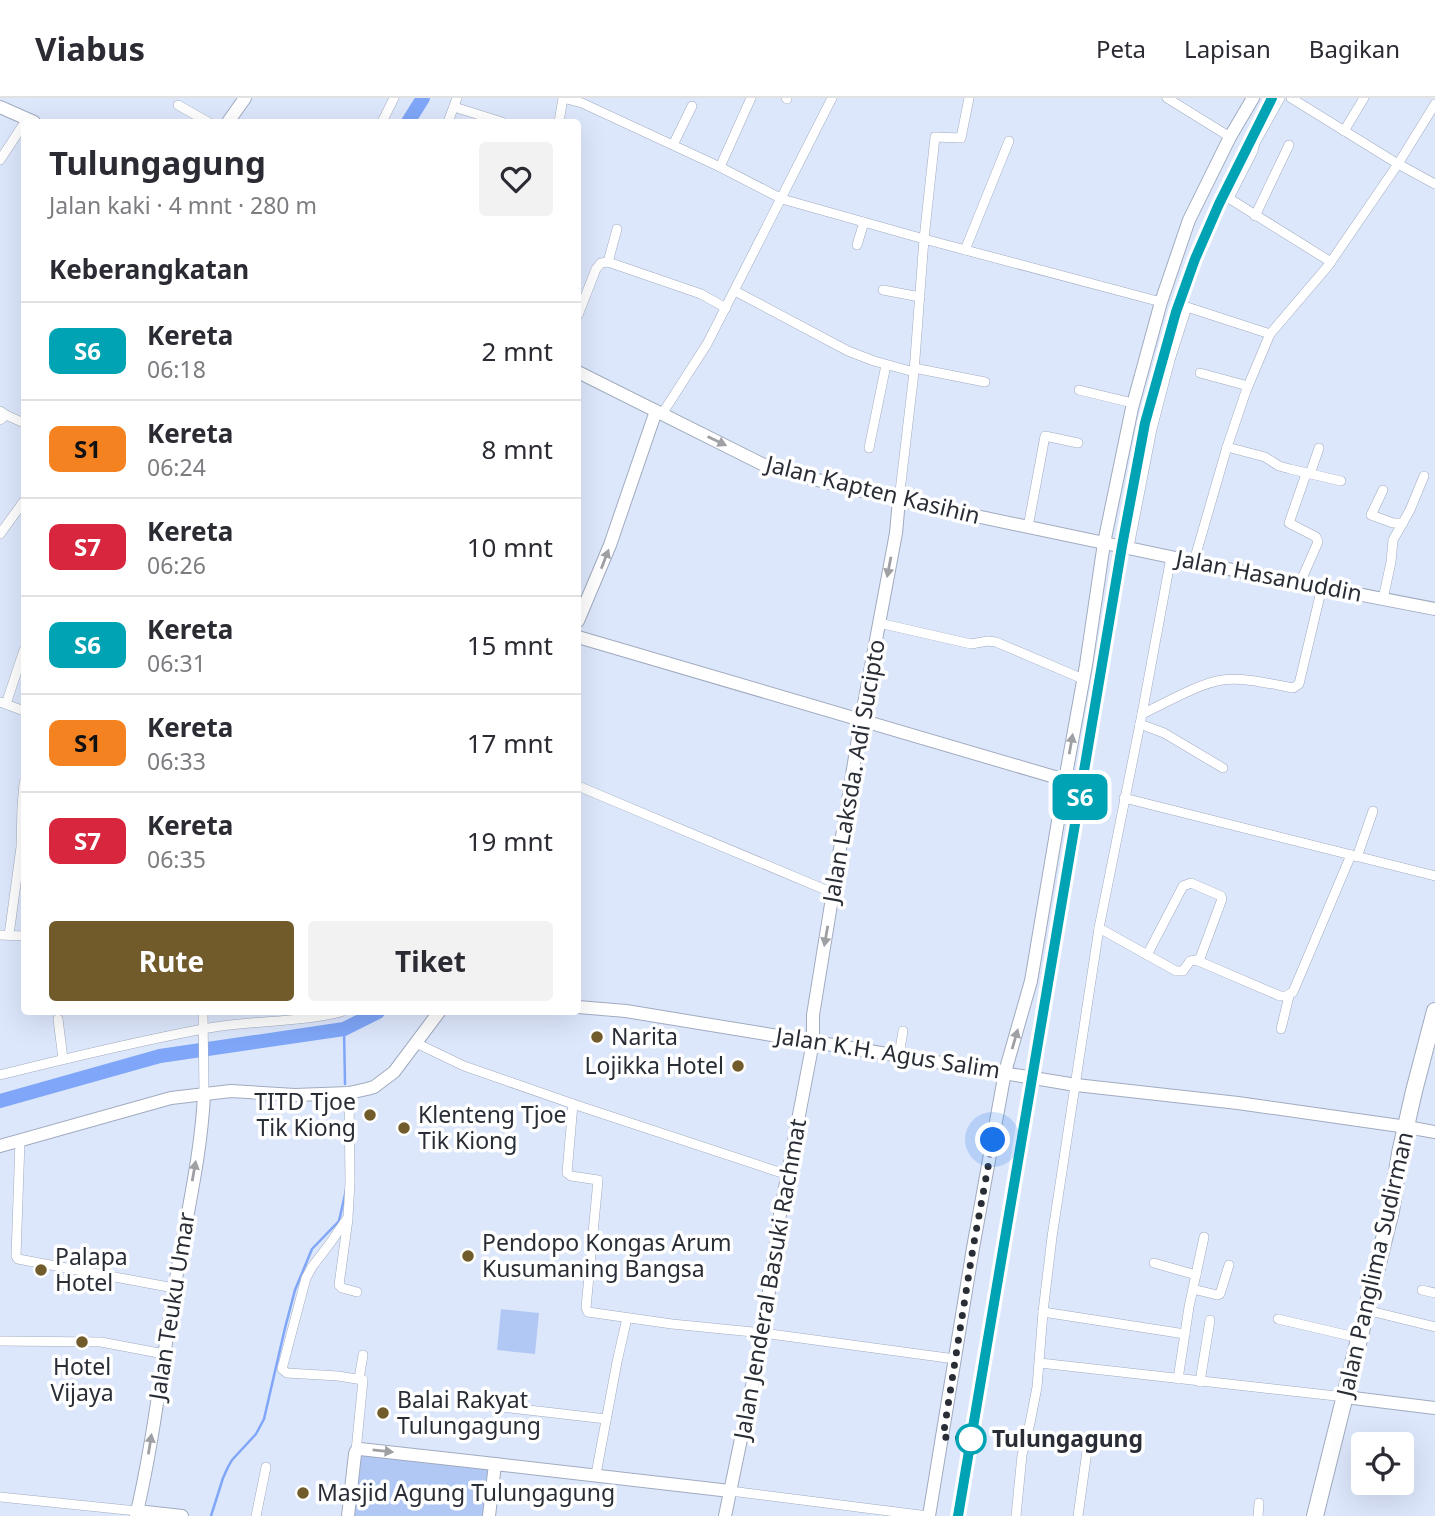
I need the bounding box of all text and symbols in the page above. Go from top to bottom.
text: Viabus [35,26,145,71]
text: Peta [1096,32,1146,65]
text: Lapisan [1184,32,1271,65]
text: Bagikan [1309,32,1400,65]
text: Tulungagung [49,140,266,185]
button: heart [479,142,553,216]
text: Jalan kaki · 4 mnt · 280 m [49,189,317,221]
text: Keberangkatan [49,251,249,287]
text: Kereta [147,317,233,353]
text: 2 mnt [482,333,553,369]
text: S6 [74,334,101,367]
text: 06:18 [147,353,206,385]
text: Kereta [147,415,233,451]
text: 8 mnt [482,431,553,467]
text: S1 [74,432,101,465]
one-way arrow [707,436,727,447]
street label: Jalan Kapten Kasihin [761,446,984,531]
text: 06:24 [147,451,206,483]
text: Kereta [147,513,233,549]
text: 10 mnt [467,529,553,565]
text: S7 [74,530,101,563]
street label: Jalan Hasanuddin [1171,541,1365,609]
one-way arrow [599,548,610,569]
text: 06:26 [147,549,206,581]
one-way arrow [884,556,895,578]
text: Kereta [147,611,233,647]
text: 15 mnt [467,627,553,663]
text: S6 [74,628,101,661]
street label: Jalan Laksda. Adi Sucipto [814,637,892,907]
text: 06:31 [147,647,206,679]
text: Kereta [147,709,233,745]
text: 17 mnt [467,725,553,761]
text: S1 [74,726,101,759]
one-way arrow [1066,733,1077,755]
text: 06:33 [147,745,206,777]
line badge: S6 [1048,774,1112,820]
text: S6 [1067,780,1093,813]
text: Kereta [147,807,233,843]
text: 19 mnt [467,823,553,859]
text: S7 [74,824,101,857]
text: 06:35 [147,843,206,875]
button: Rute [49,921,294,1001]
button: Tiket [308,921,553,1001]
one-way arrow [820,925,831,947]
street label: Jalan K.H. Agus Salim [772,1018,1003,1086]
place label: Narita [611,1020,678,1052]
marker: Narita [589,1029,605,1045]
one-way arrow [1011,1029,1021,1050]
place label: Lojikka Hotel [585,1049,724,1081]
marker: Lojikka Hotel [730,1058,746,1074]
place label: TITD Tjoe Tik Kiong [254,1085,356,1143]
place label: Klenteng Tjoe Tik Kiong [418,1098,567,1156]
marker: TITD Tjoe Tik Kiong [362,1107,378,1123]
street label: Jalan Jenderal Basuki Rachmat [725,1116,813,1444]
marker: Klenteng Tjoe Tik Kiong [396,1120,412,1136]
your location [975,1122,1010,1157]
street label: Jalan Panglima Sudirman [1328,1128,1420,1401]
one-way arrow [189,1160,200,1182]
street label: Jalan Teuku Umar [140,1209,202,1404]
place label: Pendopo Kongas Arum Kusumaning Bangsa [482,1226,732,1284]
place label: Palapa Hotel [55,1240,128,1298]
marker: Pendopo Kongas Arum Kusumaning Bangsa [460,1248,476,1264]
marker: Palapa Hotel [33,1262,49,1278]
marker: Hotel Vijaya [74,1334,90,1350]
place label: Hotel Vijaya [50,1350,114,1408]
place label: Balai Rakyat Tulungagung [397,1383,541,1441]
marker: Balai Rakyat Tulungagung [375,1405,391,1421]
place label: Tulungagung [992,1422,1143,1454]
marker: Tulungagung [956,1424,986,1454]
map controls [1351,1432,1414,1495]
button: locate [1351,1432,1414,1495]
one-way arrow [145,1433,156,1455]
one-way arrow [372,1446,394,1457]
place label: Masjid Agung Tulungagung [317,1476,615,1508]
marker: Masjid Agung Tulungagung [295,1485,311,1501]

